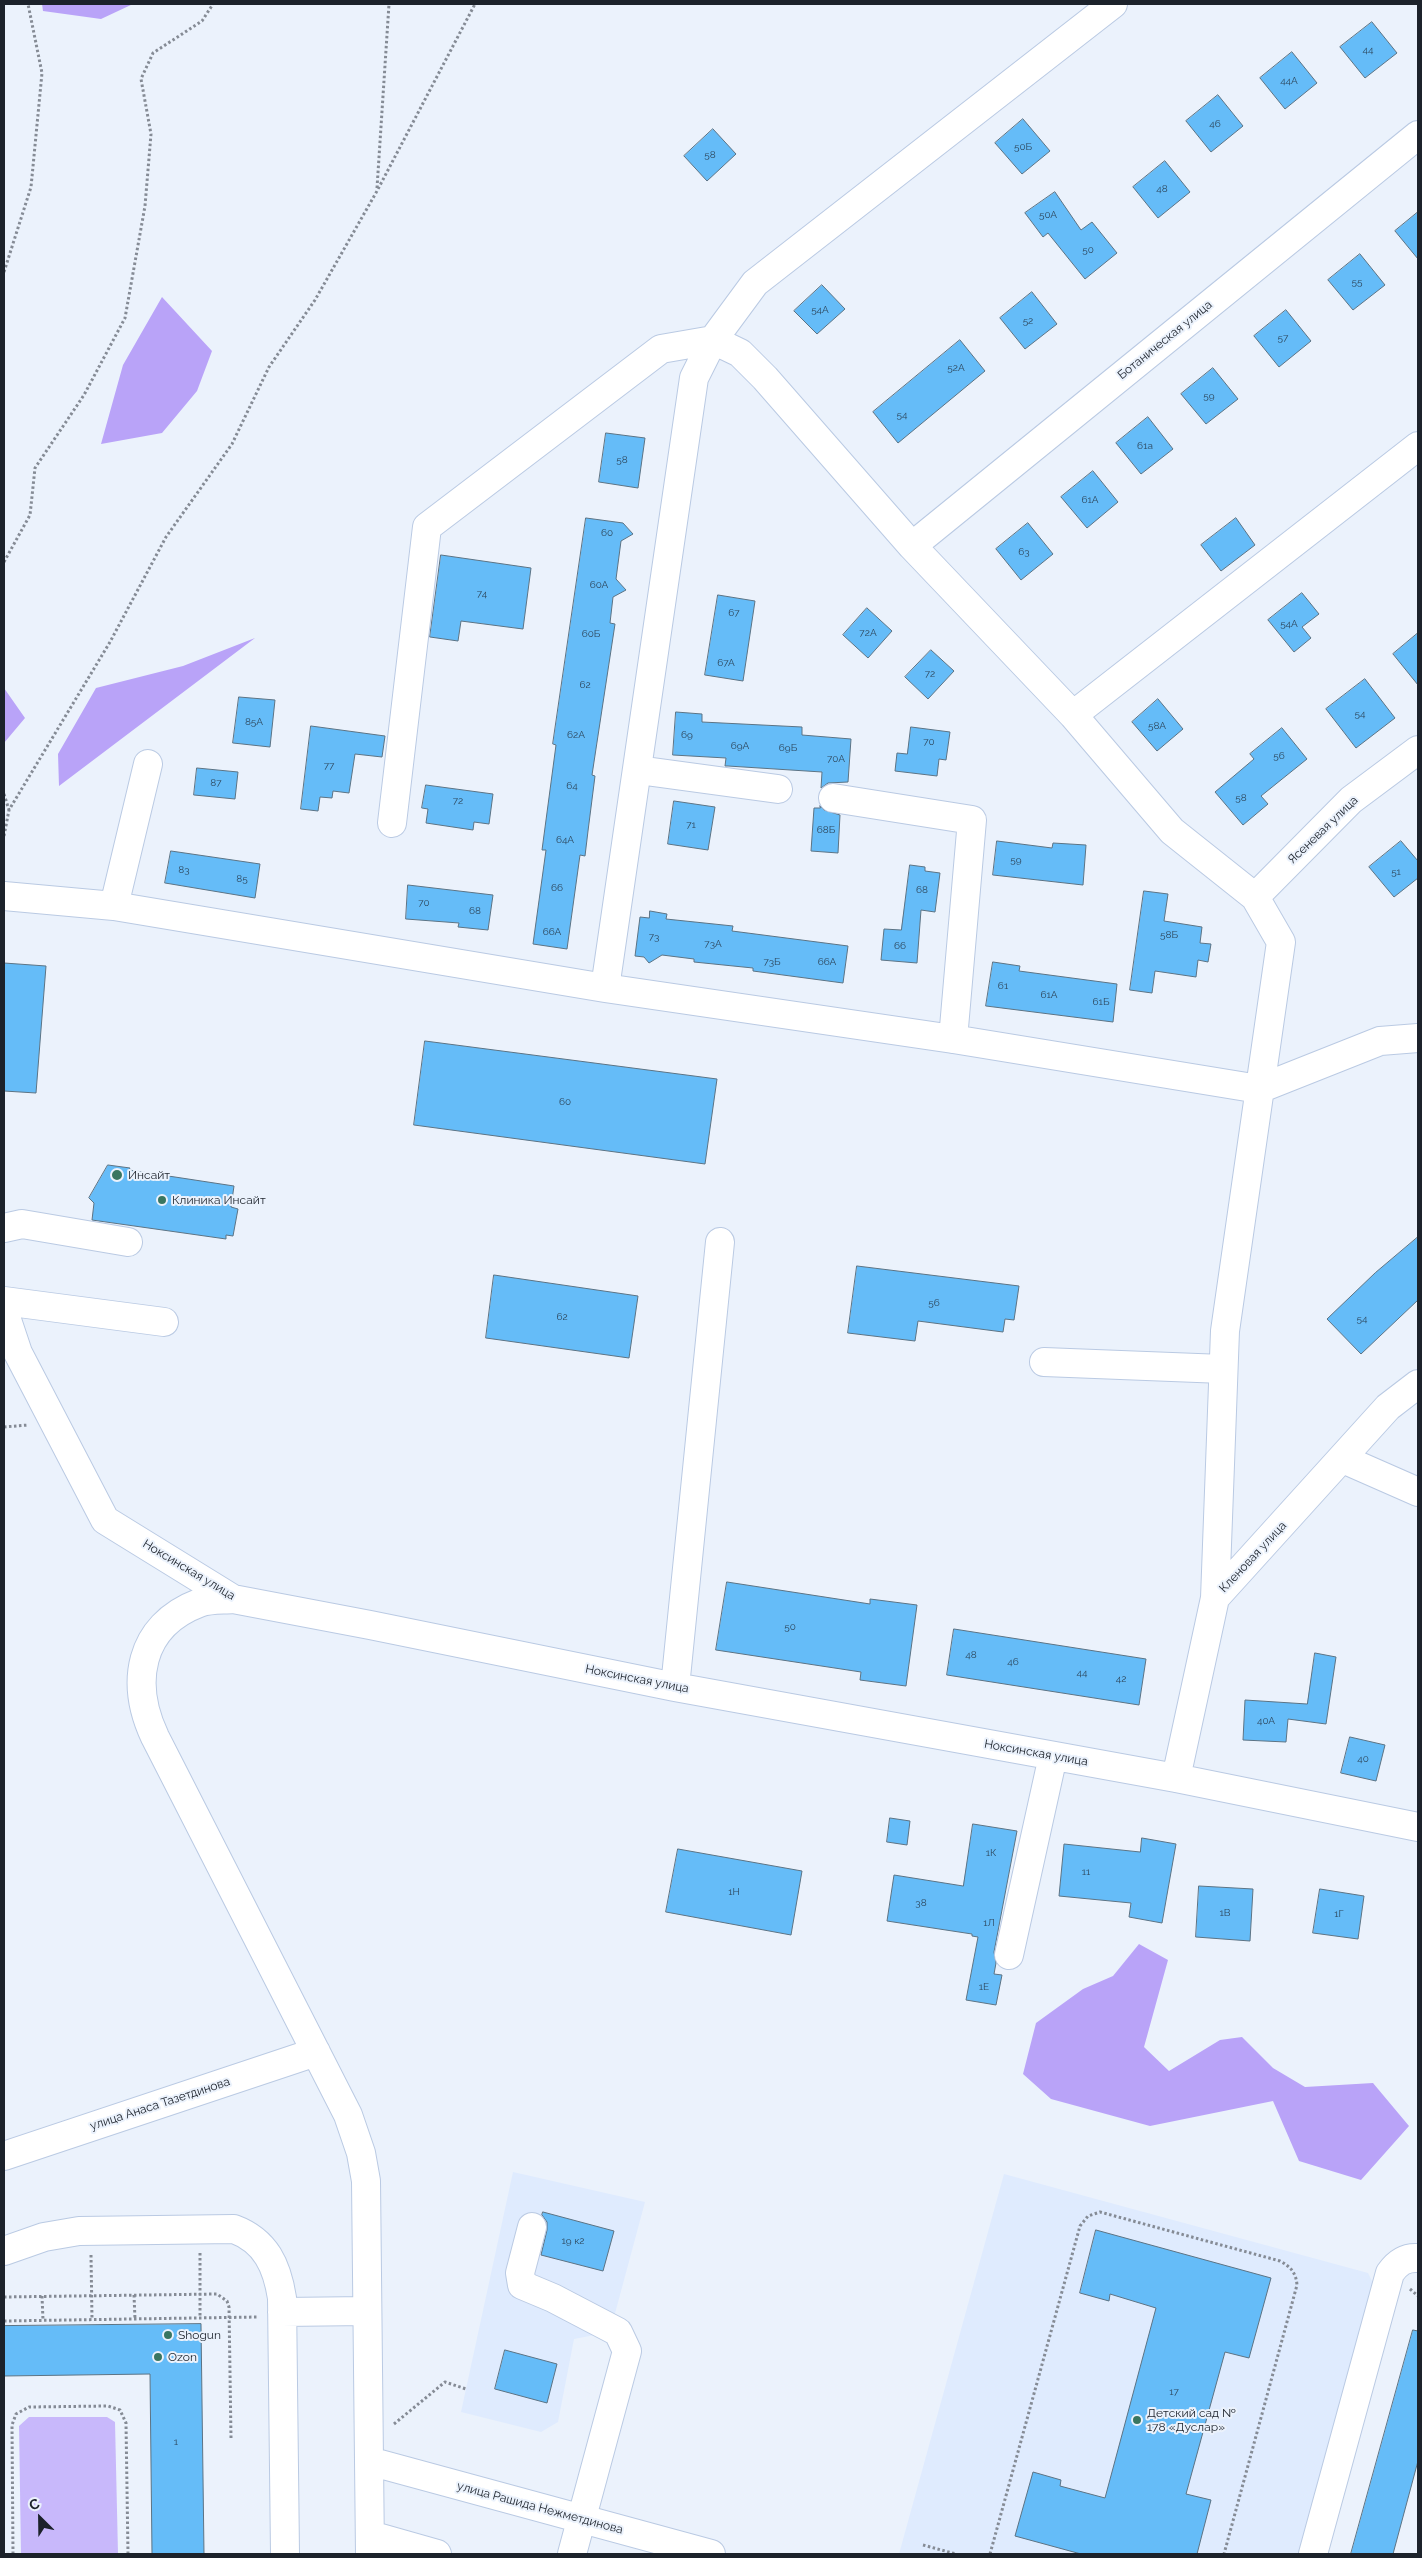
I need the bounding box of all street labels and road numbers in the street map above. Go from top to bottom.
street label: Ботаническая улица [1115,298,1215,382]
street label: Ясеневая улица [1285,793,1361,867]
street label: Кленовая улица [1216,1519,1290,1595]
street label: Ноксинская улица [140,1537,238,1603]
street label: Ноксинская улица [584,1662,690,1696]
street label: Ноксинская улица [983,1737,1089,1769]
street label: улица Анаса Тазетдинова [88,2075,232,2133]
street label: улица Рашида Нежметдинова [455,2479,625,2537]

